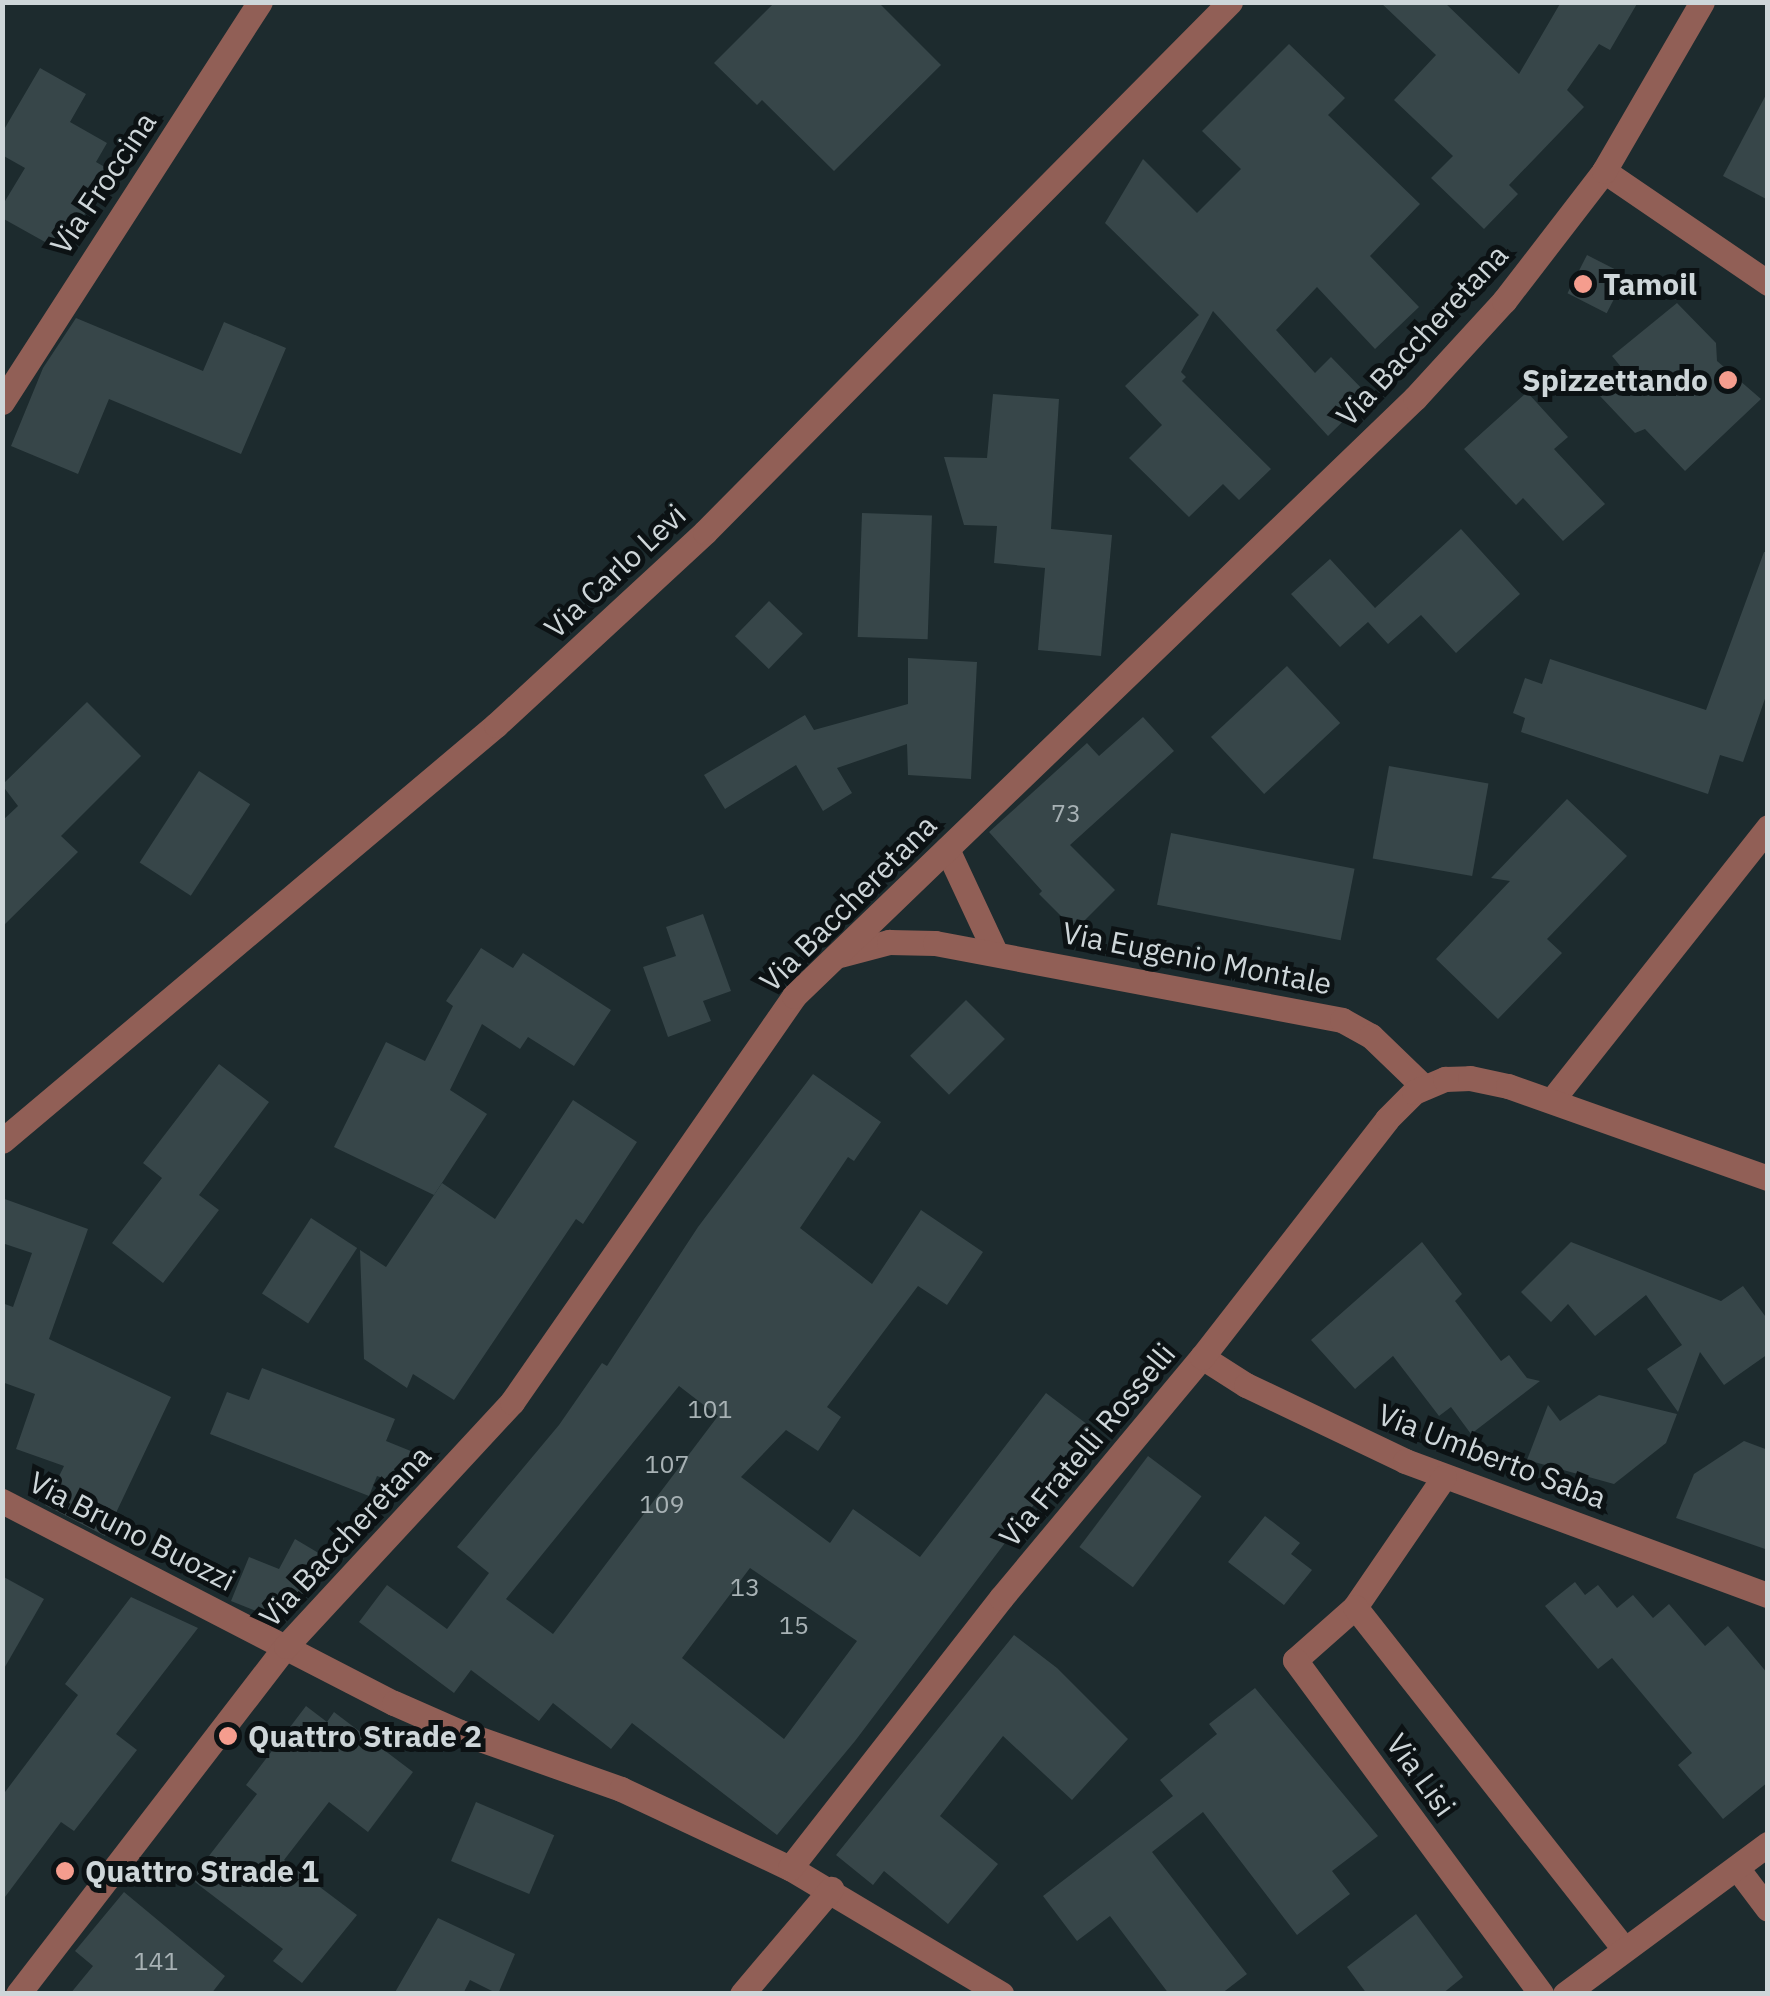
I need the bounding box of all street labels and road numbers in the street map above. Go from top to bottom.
street label: Via Froccina [42,105,164,261]
street label: Via Baccheretana [1329,237,1515,433]
street label: Via Carlo Levi [537,497,693,645]
street label: Via Baccheretana [752,807,944,999]
street label: Via Eugenio Montale [1059,914,1335,1002]
street label: Via Fratelli Rosselli [991,1336,1183,1554]
street label: Via Umberto Saba [1373,1396,1611,1516]
street label: Via Baccheretana [252,1438,438,1634]
street label: Via Bruno Buozzi [23,1464,241,1598]
street label: Via Lisi [1379,1727,1463,1823]

